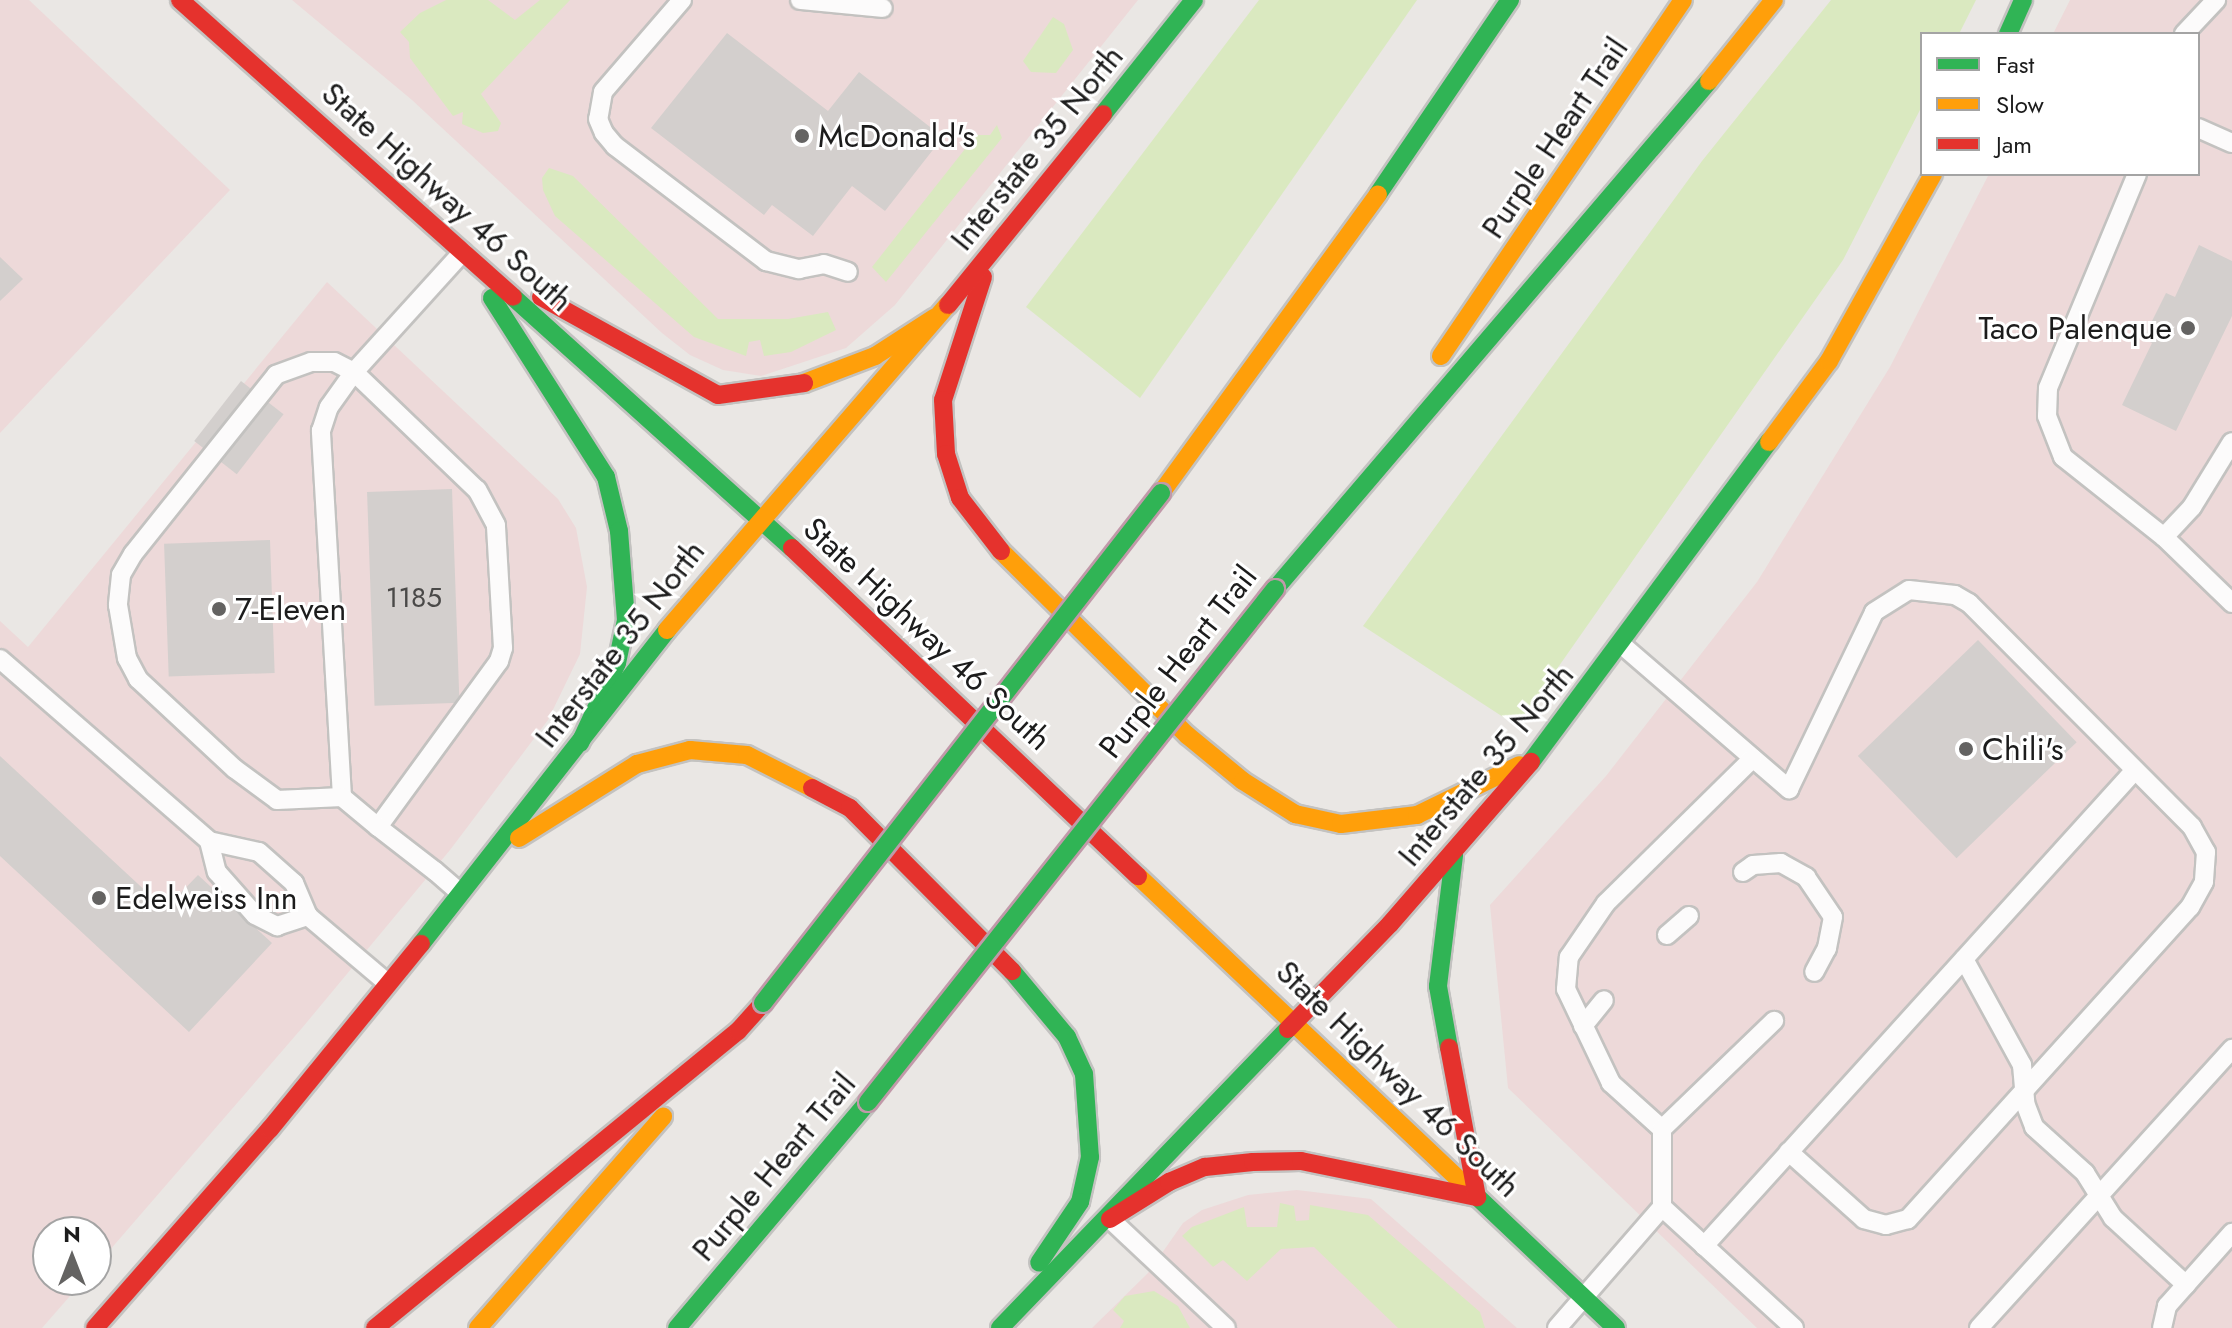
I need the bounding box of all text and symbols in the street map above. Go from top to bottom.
street label: Purple Heart Trail [1474,30,1636,246]
legend [1920,32,2200,176]
street label: Interstate 35 North [943,38,1131,258]
text: Fast [1996,47,2034,82]
street label: State Highway 46 South [314,74,580,320]
text: Slow [1996,87,2044,122]
place label: McDonald's [818,117,975,155]
marker: McDonald's [793,127,811,145]
text: Jam [1996,127,2032,162]
place label: Taco Palenque [1978,309,2172,347]
marker: Taco Palenque [2179,319,2197,337]
street label: State Highway 46 South [795,509,1059,759]
street label: Interstate 35 North [527,533,713,755]
street label: Purple Heart Trail [1091,558,1265,766]
house number: 1185 [386,581,442,615]
place label: 7-Eleven [235,590,346,628]
marker: 7-Eleven [210,600,228,618]
street label: Interstate 35 North [1390,656,1582,874]
place label: Chili's [1982,730,2064,768]
marker: Chili's [1957,740,1975,758]
place label: Edelweiss Inn [115,879,298,917]
marker: Edelweiss Inn [90,889,108,907]
street label: State Highway 46 South [1268,953,1528,1205]
street label: Purple Heart Trail [684,1065,864,1269]
north arrow [32,1216,112,1296]
text: N [63,1218,81,1250]

